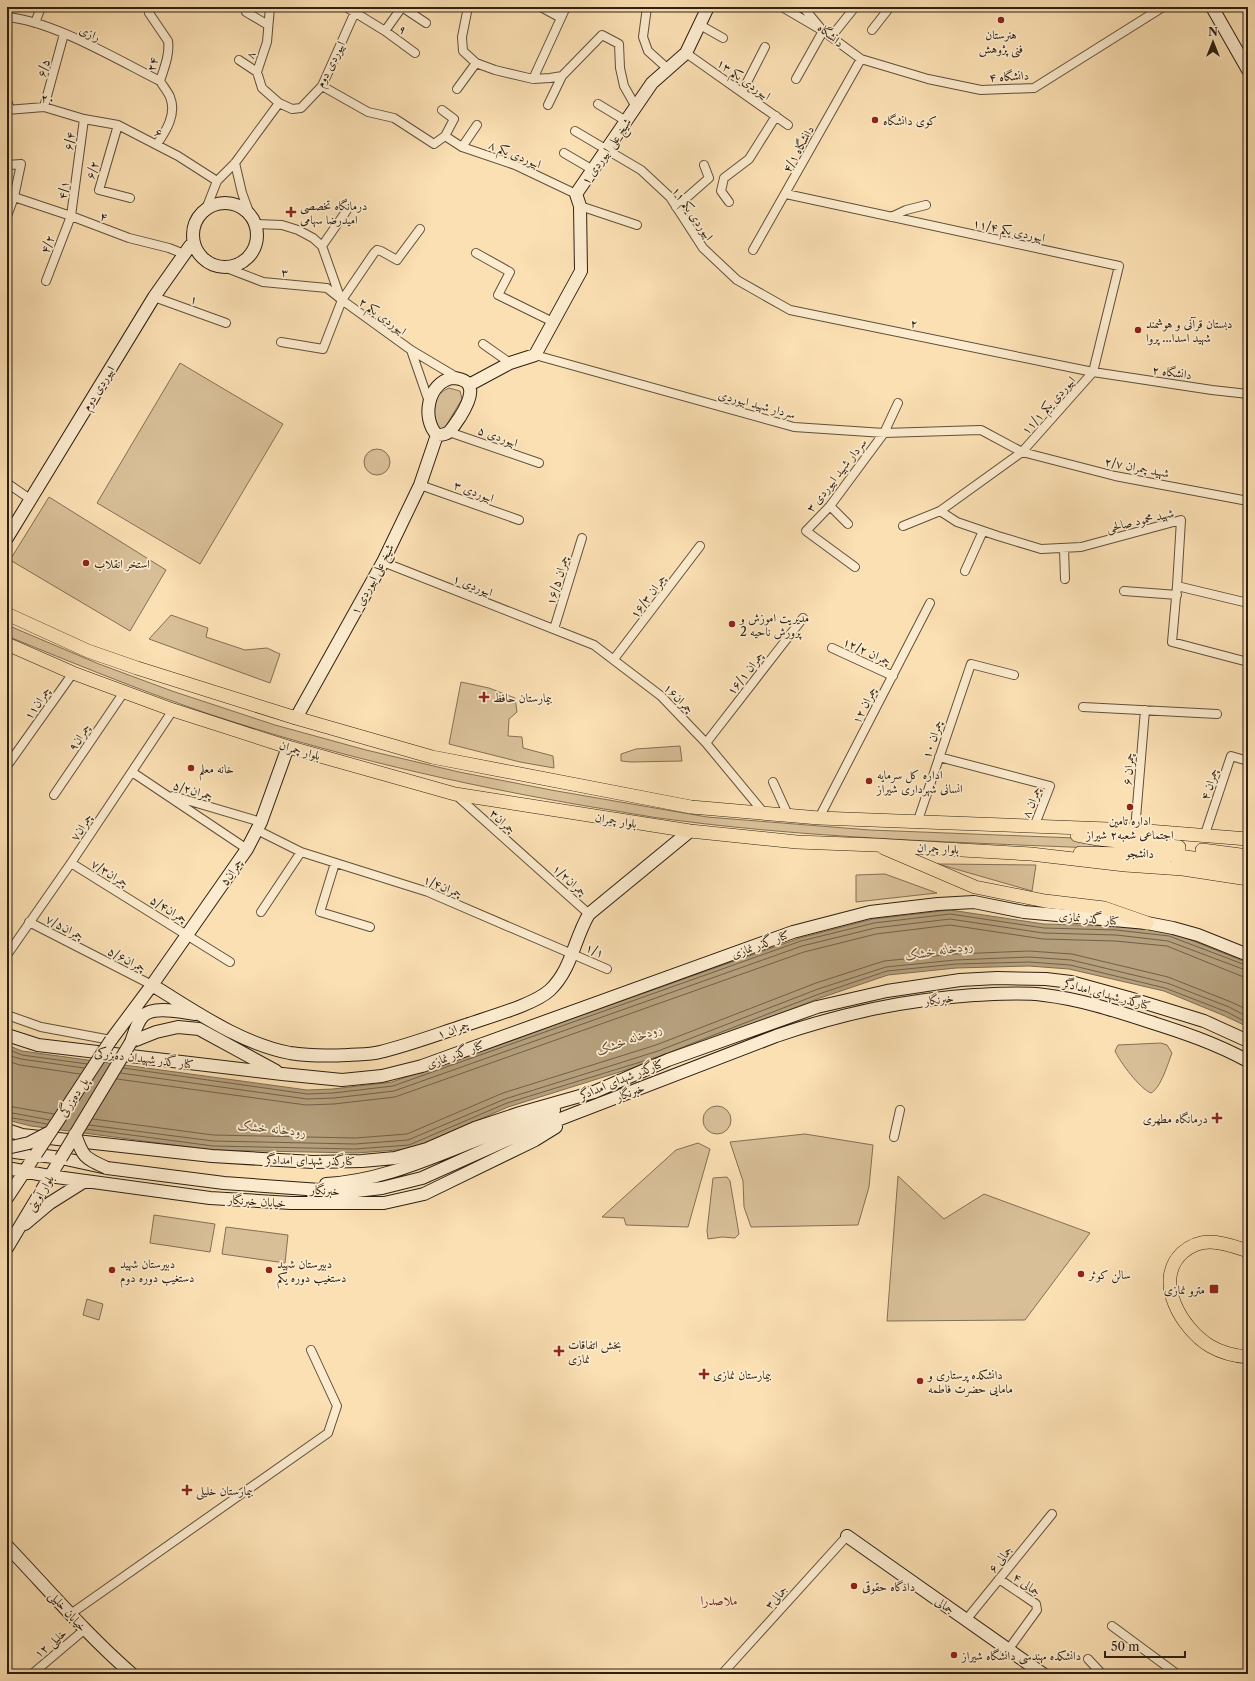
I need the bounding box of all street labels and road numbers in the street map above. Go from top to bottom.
street label: دانشگاه [815,20,847,50]
street label: ۹ [396,21,410,37]
street label: رازی [77,22,103,44]
street label: ابیوردی دوم [312,38,352,91]
street label: ۸ [242,49,258,61]
street label: ۲۴ [143,55,161,73]
street label: ۱۳ ابیوردی یکم [712,55,774,106]
street label: ۶/۵ [33,57,53,79]
street label: ۴ دانشگاه [989,67,1029,85]
street label: ۲۰ [40,90,56,106]
street label: شیخ علی ابیوردی ۱ [578,115,638,189]
street label: ۴/۱ دانشگاه [779,123,817,175]
street label: ۶ [153,124,165,140]
street label: ۶/۴ [60,131,78,151]
street label: ۸ ابیوردی یکم [485,137,544,175]
street label: ۶/۲ [82,159,102,181]
street label: ۴/۱ [54,180,72,200]
street label: ۱۱ ابیوردی یکم [666,183,717,245]
street label: ۴ [98,208,110,224]
street label: ۱۱/۴ ابیوردی یکم [971,215,1047,249]
street label: ۴/۲ [37,233,57,255]
street label: ۳ [281,264,289,280]
street label: ۱ [188,291,200,307]
street label: ۲ ابیوردی یکم [354,294,410,342]
street label: ۲ [909,315,919,331]
street label: ۲ دانشگاه [1151,362,1193,382]
street label: ابیوردی دوم [78,363,121,415]
street label: ۱۱/۱ ابیوردی یکم [1018,372,1081,440]
street label: سردار شهید ابیوردی [717,386,797,422]
street label: ۵ ابیوردی [476,422,520,451]
street label: ۳ سردار شهید ابیوردی [803,435,870,515]
street label: ۲/۷ شهید چمران [1103,453,1171,482]
street label: ۳ ابیوردی [452,477,496,506]
street label: شهید محمود صالحی [1105,505,1176,537]
street label: شیخ علی ابیوردی ۱ [347,541,400,619]
street label: ۱۶/۵ چمران [542,553,573,607]
street label: ۱ ابیوردی [451,571,495,600]
street label: ۱۶/۳ چمران [627,571,670,621]
street label: ۱۲/۲ چمران [840,634,893,669]
street label: ۱۶/۱ چمران [723,648,767,698]
street label: چمران۱۶ [660,680,697,717]
street label: چمران۱۱ [20,684,54,723]
street label: ۱۲ چمران [848,684,881,727]
street label: ۱۰ چمران [918,718,946,760]
street label: چمران۹ [65,721,94,754]
street label: بلوار چمران [277,737,322,764]
street label: ۶ چمران [1119,752,1138,786]
street label: ۴ چمران [1197,766,1222,802]
street label: چمران۵/۲ [171,777,215,804]
street label: ۸ چمران [1018,784,1045,820]
street label: چمران۳ [486,806,519,837]
street label: بلوار چمران [594,809,638,832]
street label: چمران۷ [67,811,96,844]
street label: بلوار چمران [917,839,959,858]
street label: دانشجو [1125,845,1154,862]
street label: چمران۷/۳ [88,856,131,891]
street label: چمران۵ [216,856,246,889]
street label: چمران۱/۲ [549,861,590,900]
street label: چمران۱/۴ [421,871,465,902]
street label: چمران۵/۴ [147,892,190,927]
street label: کنار گذر نمازی [1058,907,1120,928]
street label: چمران۷/۵ [43,911,87,944]
street label: کنار گذر نمازی [729,926,791,961]
street label: ۱/۱ [584,939,606,961]
street label: چمران۵/۶ [105,943,149,976]
street label: کنارگذر شهدای امدادگر [1060,974,1152,1014]
street label: خبرنگار [922,990,955,1009]
street label: چمران ۱ [435,1017,471,1042]
street label: کنار گذر نمازی [424,1036,486,1071]
street label: کنار گذر شهیدان ده‌بزرکی [93,1043,195,1073]
street label: کنارگذر شهدای امدادگر [574,1054,666,1104]
street label: پل ده‌بزرگی [54,1074,93,1120]
street label: خبرنگار [613,1080,647,1106]
street label: کنارگذر شهدای امدادگر [263,1151,355,1169]
street label: بلوار آوینی [23,1172,58,1215]
street label: خبرنگار [309,1181,340,1200]
street label: خیابان خبرنگار [226,1191,287,1212]
street label: ۶ جمالی [985,1542,1015,1576]
street label: ۴ جمالی [1010,1569,1044,1599]
street label: جمالی۳ [761,1582,791,1612]
street label: خیابان خلیلی [44,1588,90,1636]
street label: جمالی [932,1593,958,1617]
street label: ۱۲ خلیلی [31,1625,71,1662]

